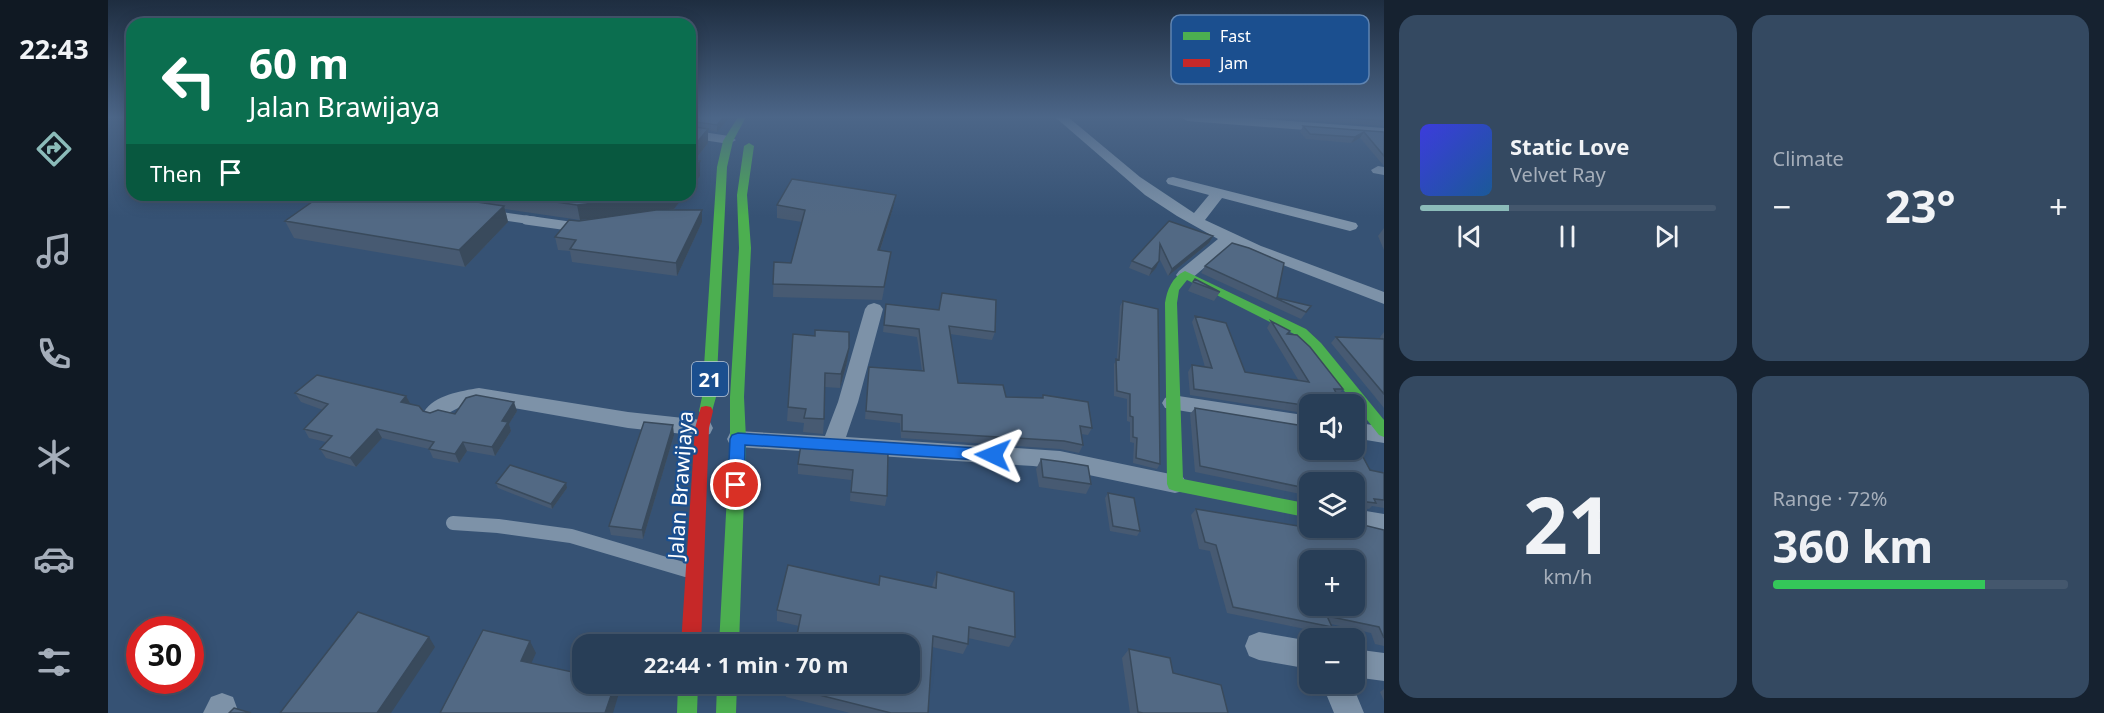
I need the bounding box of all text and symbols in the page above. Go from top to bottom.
legend [1171,15,1369,84]
text: Fast [1220,25,1251,47]
text: 22:43 [19,30,89,67]
text: 60 m [249,34,349,91]
icon: left [150,42,228,120]
text: Jam [1218,52,1248,74]
text: Jalan Brawijaya [249,88,440,125]
icon: directions [33,128,75,170]
text: Static Love [1510,131,1629,161]
text: Climate [1773,145,1844,172]
icon: arrive [214,156,247,189]
text: Then [150,158,202,188]
text: Velvet Ray [1510,161,1606,188]
text: 23° [1885,175,1956,236]
text: − [1773,184,1791,229]
text: + [2049,184,2068,229]
icon: previous [1453,220,1486,253]
icon: pause [1551,220,1584,253]
icon: next [1650,220,1683,253]
icon: music [33,230,75,272]
icon: phone [33,333,75,375]
road number: 21 [692,362,728,396]
map controls [1299,394,1365,694]
button: sound [1299,394,1365,460]
street label: Jalan Brawijaya [661,410,699,562]
position arrow [961,423,1025,487]
icon: climate [33,436,75,478]
pin [710,459,761,510]
icon: arrive [719,468,752,501]
text: 21 [1523,471,1612,577]
button: layers [1299,472,1365,538]
text: Range · 72% [1773,485,1887,512]
text: 360 km [1773,515,1933,576]
icon: car [33,538,75,580]
button: + [1299,550,1365,616]
text: km/h [1543,563,1592,590]
speed limit sign: 30 [126,616,204,694]
button: − [1299,628,1365,694]
icon: filters [33,641,75,683]
text: 22:44 · 1 min · 70 m [644,649,848,679]

